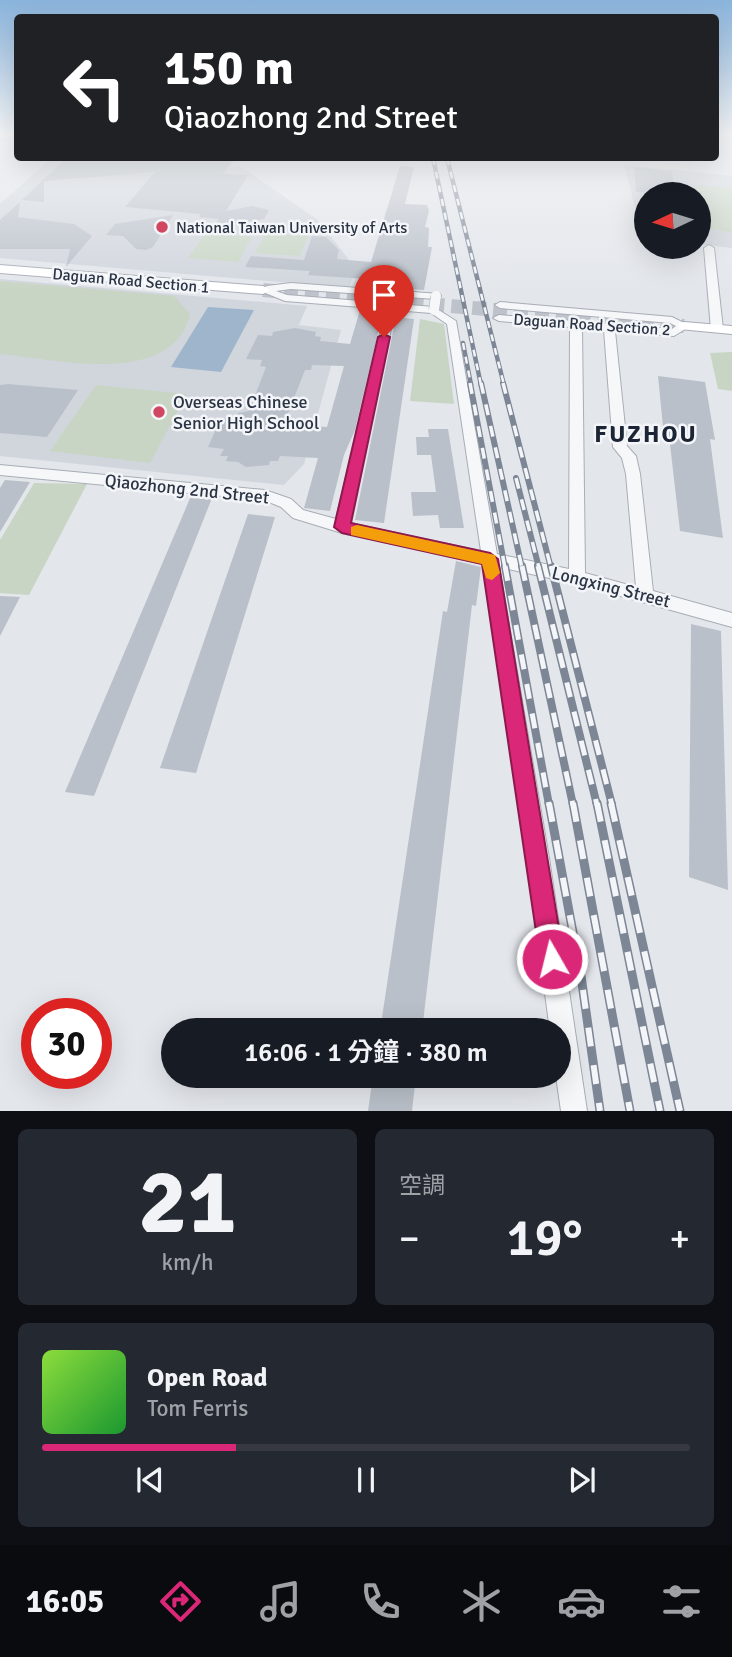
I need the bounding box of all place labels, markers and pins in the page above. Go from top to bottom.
place label: National Taiwan University of Arts [176,218,407,238]
marker: National Taiwan University of Arts [154,219,170,235]
pin [354,265,414,337]
place label: Overseas Chinese Senior High School [173,391,319,434]
marker: Overseas Chinese Senior High School [151,404,167,420]

